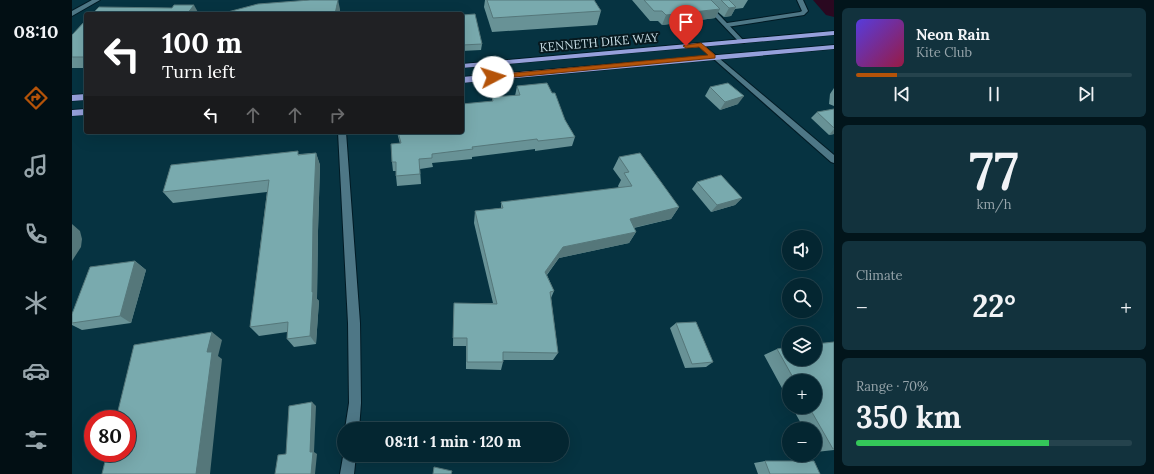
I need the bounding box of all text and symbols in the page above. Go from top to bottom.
pin [669,5,703,46]
icon: arrive [675,11,697,33]
text: 08:10 [14,20,59,43]
text: 100 m [162,25,242,61]
text: Neon Rain [916,25,990,44]
icon: left [96,28,148,80]
street label: KENNETH DIKE WAY [539,29,660,55]
text: Kite Club [916,44,972,61]
position arrow [472,56,514,98]
text: Turn left [162,60,235,83]
icon: previous [891,83,913,105]
icon: pause [983,83,1005,105]
icon: next [1075,83,1097,105]
icon: directions [22,84,50,112]
icon: left [200,104,222,126]
icon: ahead [242,104,264,126]
icon: ahead [284,104,306,126]
icon: right [326,104,348,126]
text: 77 [969,137,1019,203]
icon: music [22,152,50,180]
text: km/h [976,196,1012,213]
icon: phone [22,220,50,248]
map controls [782,230,822,462]
button: sound [782,230,822,270]
text: Climate [856,267,903,284]
button: search [782,278,822,318]
text: 22° [972,287,1016,325]
icon: climate [22,289,50,317]
text: − [856,293,868,321]
text: + [1120,293,1132,321]
button: layers [782,326,822,366]
icon: car [22,357,50,385]
button: + [782,374,822,414]
text: Range · 70% [856,378,928,395]
text: 350 km [856,398,961,436]
speed limit sign: 80 [84,410,136,462]
button: − [782,422,822,462]
icon: filters [22,426,50,454]
text: 08:11 · 1 min · 120 m [385,432,521,451]

